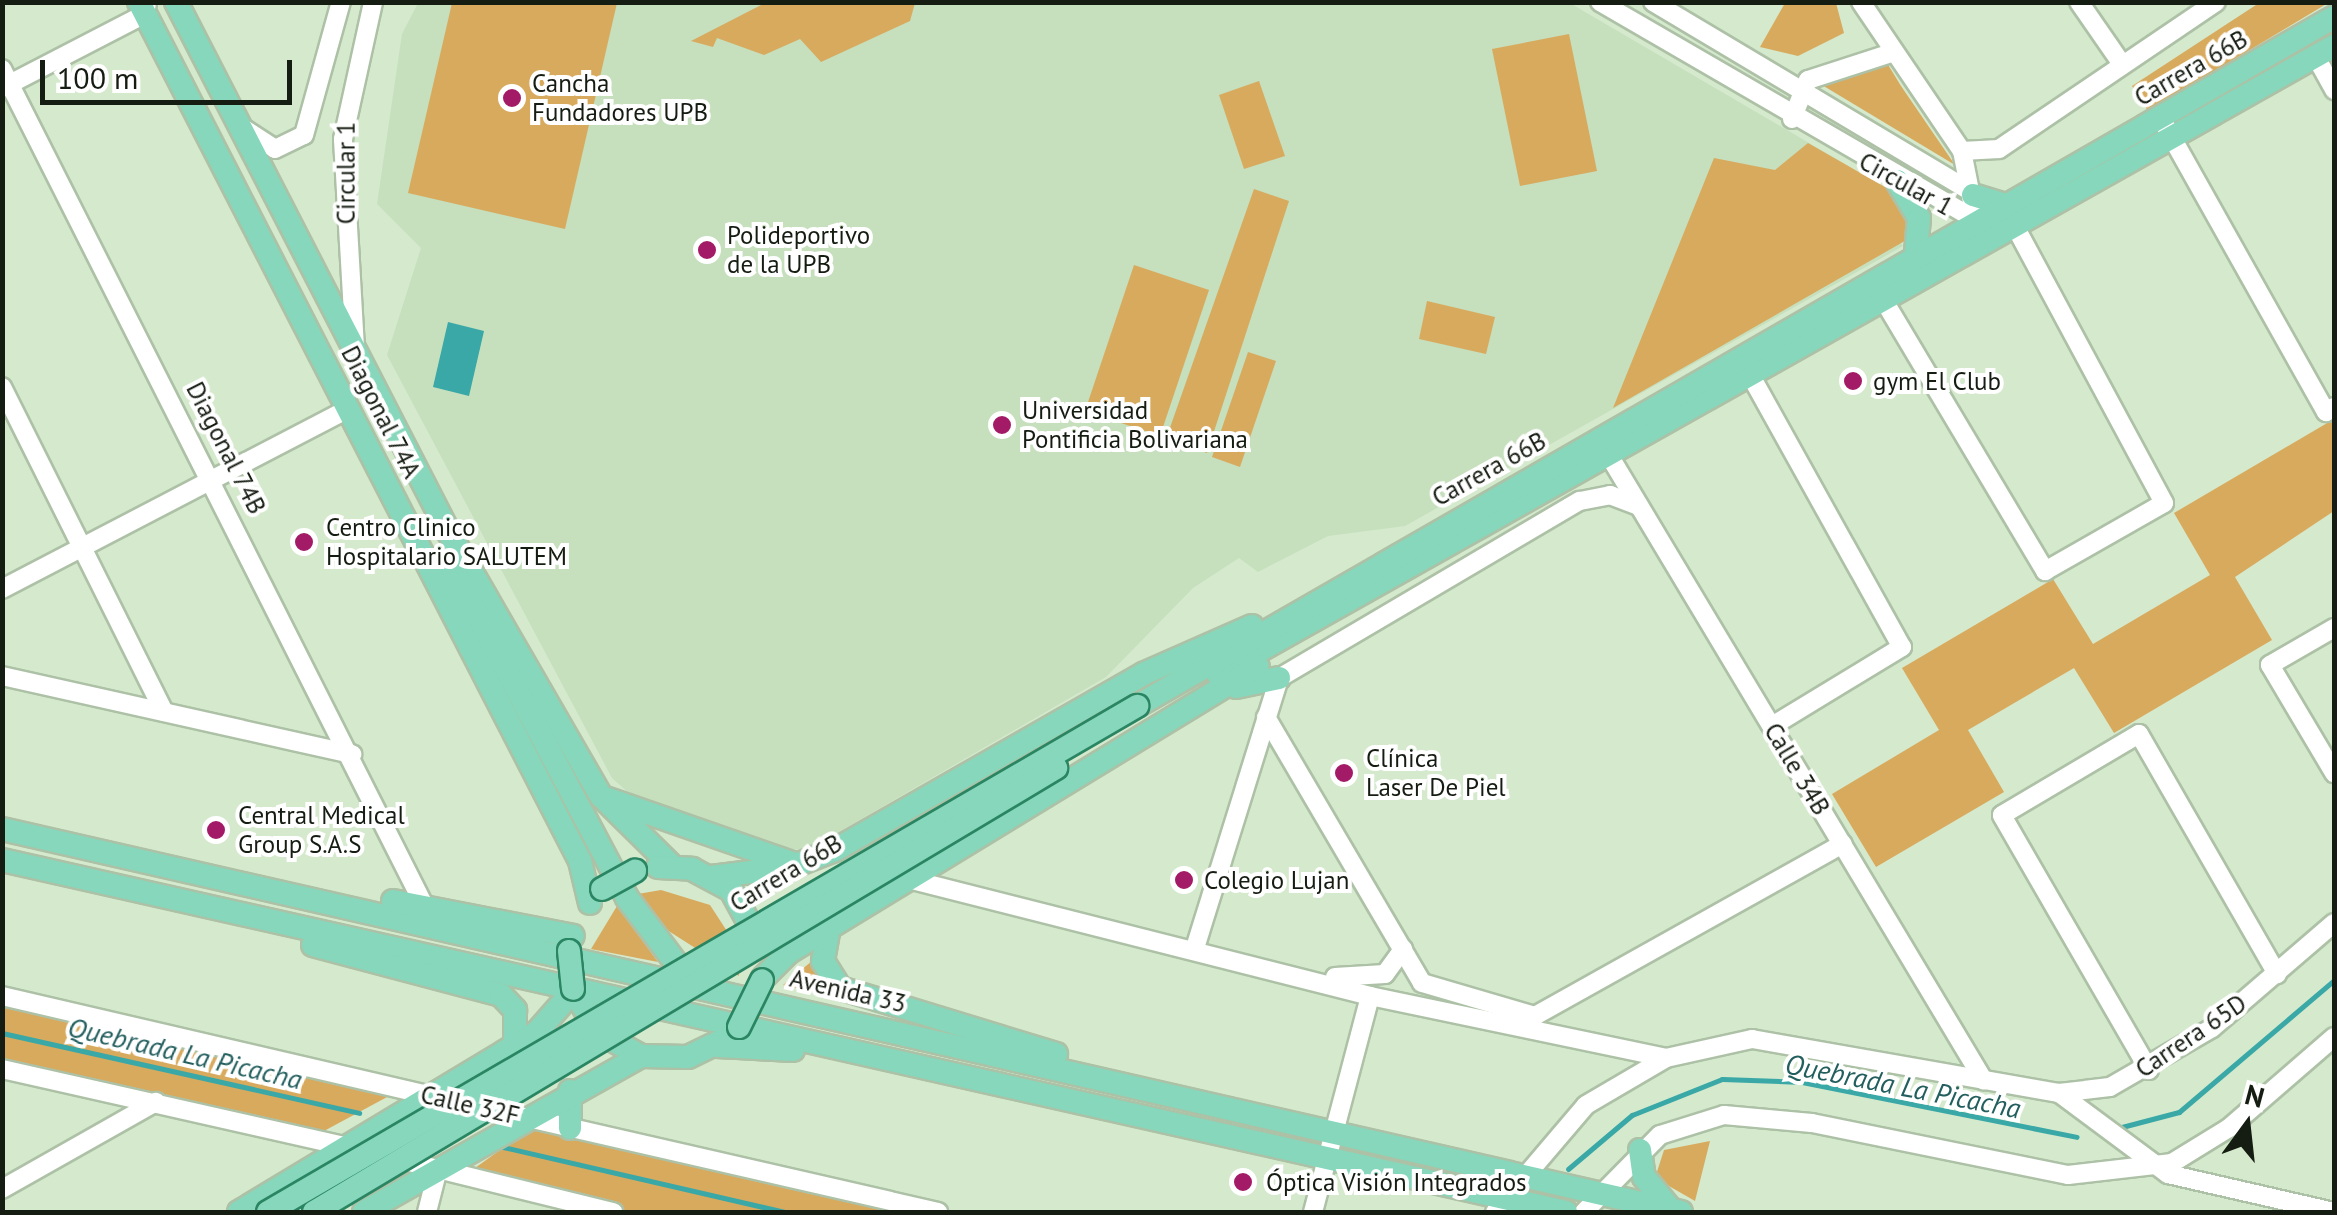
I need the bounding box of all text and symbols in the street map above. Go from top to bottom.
street label: Carrera 66B [2129,24,2253,112]
scale bar [45,40,298,102]
text: 100 m [57,58,138,97]
place label: Cancha Fundadores UPB [532,69,708,128]
marker: Cancha Fundadores UPB [501,87,523,109]
street label: Circular 1 [331,122,361,224]
street label: Circular 1 [1854,146,1958,222]
place label: Polideportivo de la UPB [727,221,870,280]
marker: Polideportivo de la UPB [696,239,718,261]
street label: Diagonal 74A [335,341,427,483]
place label: gym El Club [1873,366,2001,396]
marker: gym El Club [1842,370,1864,392]
street label: Diagonal 74B [180,377,272,519]
place label: Universidad Pontificia Bolivariana [1022,396,1248,455]
marker: Universidad Pontificia Bolivariana [991,414,1013,436]
street label: Carrera 66B [1427,425,1551,513]
place label: Centro Clinico Hospitalario SALUTEM [326,513,567,572]
marker: Centro Clinico Hospitalario SALUTEM [291,529,317,555]
street label: Calle 34B [1758,718,1836,820]
place label: Clínica Laser De Piel [1366,744,1506,803]
marker: Clínica Laser De Piel [1331,760,1357,786]
place label: Central Medical Group S.A.S [238,801,405,860]
marker: Central Medical Group S.A.S [203,817,229,843]
street label: Carrera 66B [725,828,847,918]
place label: Colegio Lujan [1204,865,1349,895]
marker: Colegio Lujan [1173,869,1195,891]
street label: Avenida 33 [787,963,909,1019]
street label: Carrera 65D [2130,988,2252,1084]
water label: Quebrada La Picacha [65,1010,305,1096]
water label: Quebrada La Picacha [1782,1047,2024,1125]
north arrow [2197,1075,2297,1175]
text: N [2241,1075,2269,1116]
street label: Calle 32F [418,1079,522,1131]
place label: Óptica Visión Integrados [1266,1167,1527,1197]
marker: Óptica Visión Integrados [1230,1169,1256,1195]

